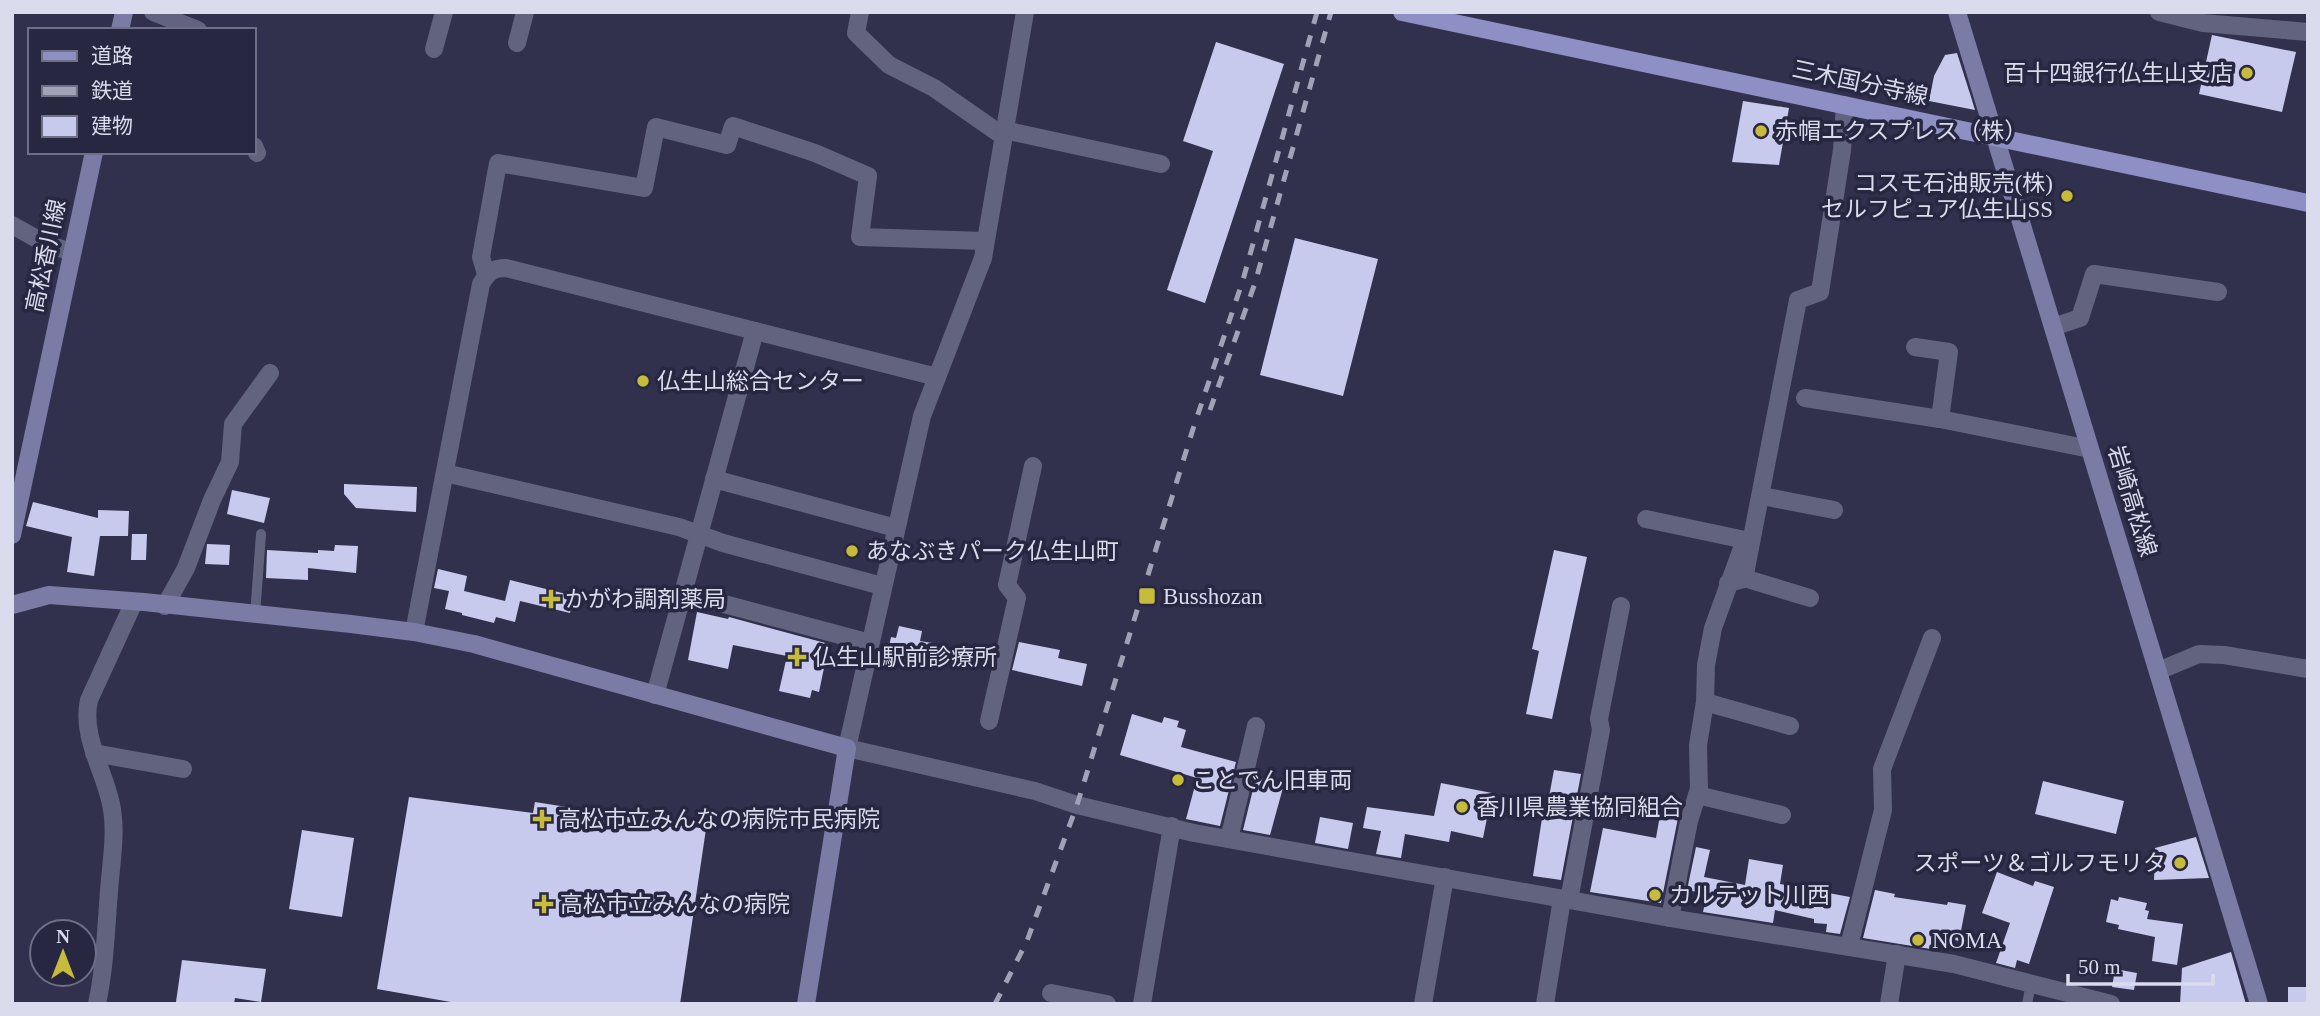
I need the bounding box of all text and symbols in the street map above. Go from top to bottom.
legend [28,28,256,154]
text: 道路 [91,44,133,68]
street label: 三木国分寺線 [1790,56,1930,110]
place label: 百十四銀行仏生山支店 [2003,61,2233,86]
marker: 百十四銀行仏生山支店 [2239,65,2255,81]
text: 鉄道 [91,79,133,103]
text: 建物 [91,114,133,138]
place label: 赤帽エクスプレス（株） [1775,119,2027,144]
marker: 赤帽エクスプレス（株） [1753,123,1769,139]
place label: コスモ石油販売(株) セルフピュア仏生山SS [1821,171,2053,222]
marker: コスモ石油販売(株) セルフピュア仏生山SS [2059,188,2075,204]
street label: 高松香川線 [22,197,70,315]
place label: 仏生山総合センター [657,369,864,394]
marker: 仏生山総合センター [635,373,651,389]
street label: 岩崎高松線 [2103,442,2161,560]
place label: あなぶきパーク仏生山町 [866,539,1119,564]
marker: あなぶきパーク仏生山町 [844,543,860,559]
place label: Busshozan [1163,584,1263,609]
marker: Busshozan [1137,586,1157,606]
place label: かがわ調剤薬局 [565,587,726,612]
marker: かがわ調剤薬局 [543,591,559,607]
place label: 仏生山駅前診療所 [813,645,997,670]
marker: 仏生山駅前診療所 [787,647,807,667]
place label: ことでん旧車両 [1192,768,1352,793]
marker: ことでん旧車両 [1170,772,1186,788]
place label: 香川県農業協同組合 [1476,795,1683,820]
marker: 香川県農業協同組合 [1454,799,1470,815]
place label: 高松市立みんなの病院市民病院 [558,807,880,832]
marker: 高松市立みんなの病院市民病院 [532,809,552,829]
place label: スポーツ＆ゴルフモリタ [1913,851,2166,876]
marker: スポーツ＆ゴルフモリタ [2172,855,2188,871]
place label: カルテット川西 [1669,883,1830,908]
marker: カルテット川西 [1647,887,1663,903]
place label: 高松市立みんなの病院 [560,892,790,917]
marker: 高松市立みんなの病院 [534,894,554,914]
north arrow [28,918,98,988]
text: N [56,926,70,947]
place label: NOMA [1932,928,2003,953]
marker: NOMA [1910,932,1926,948]
scale bar [2068,942,2213,986]
text: 50 m [2078,955,2121,979]

